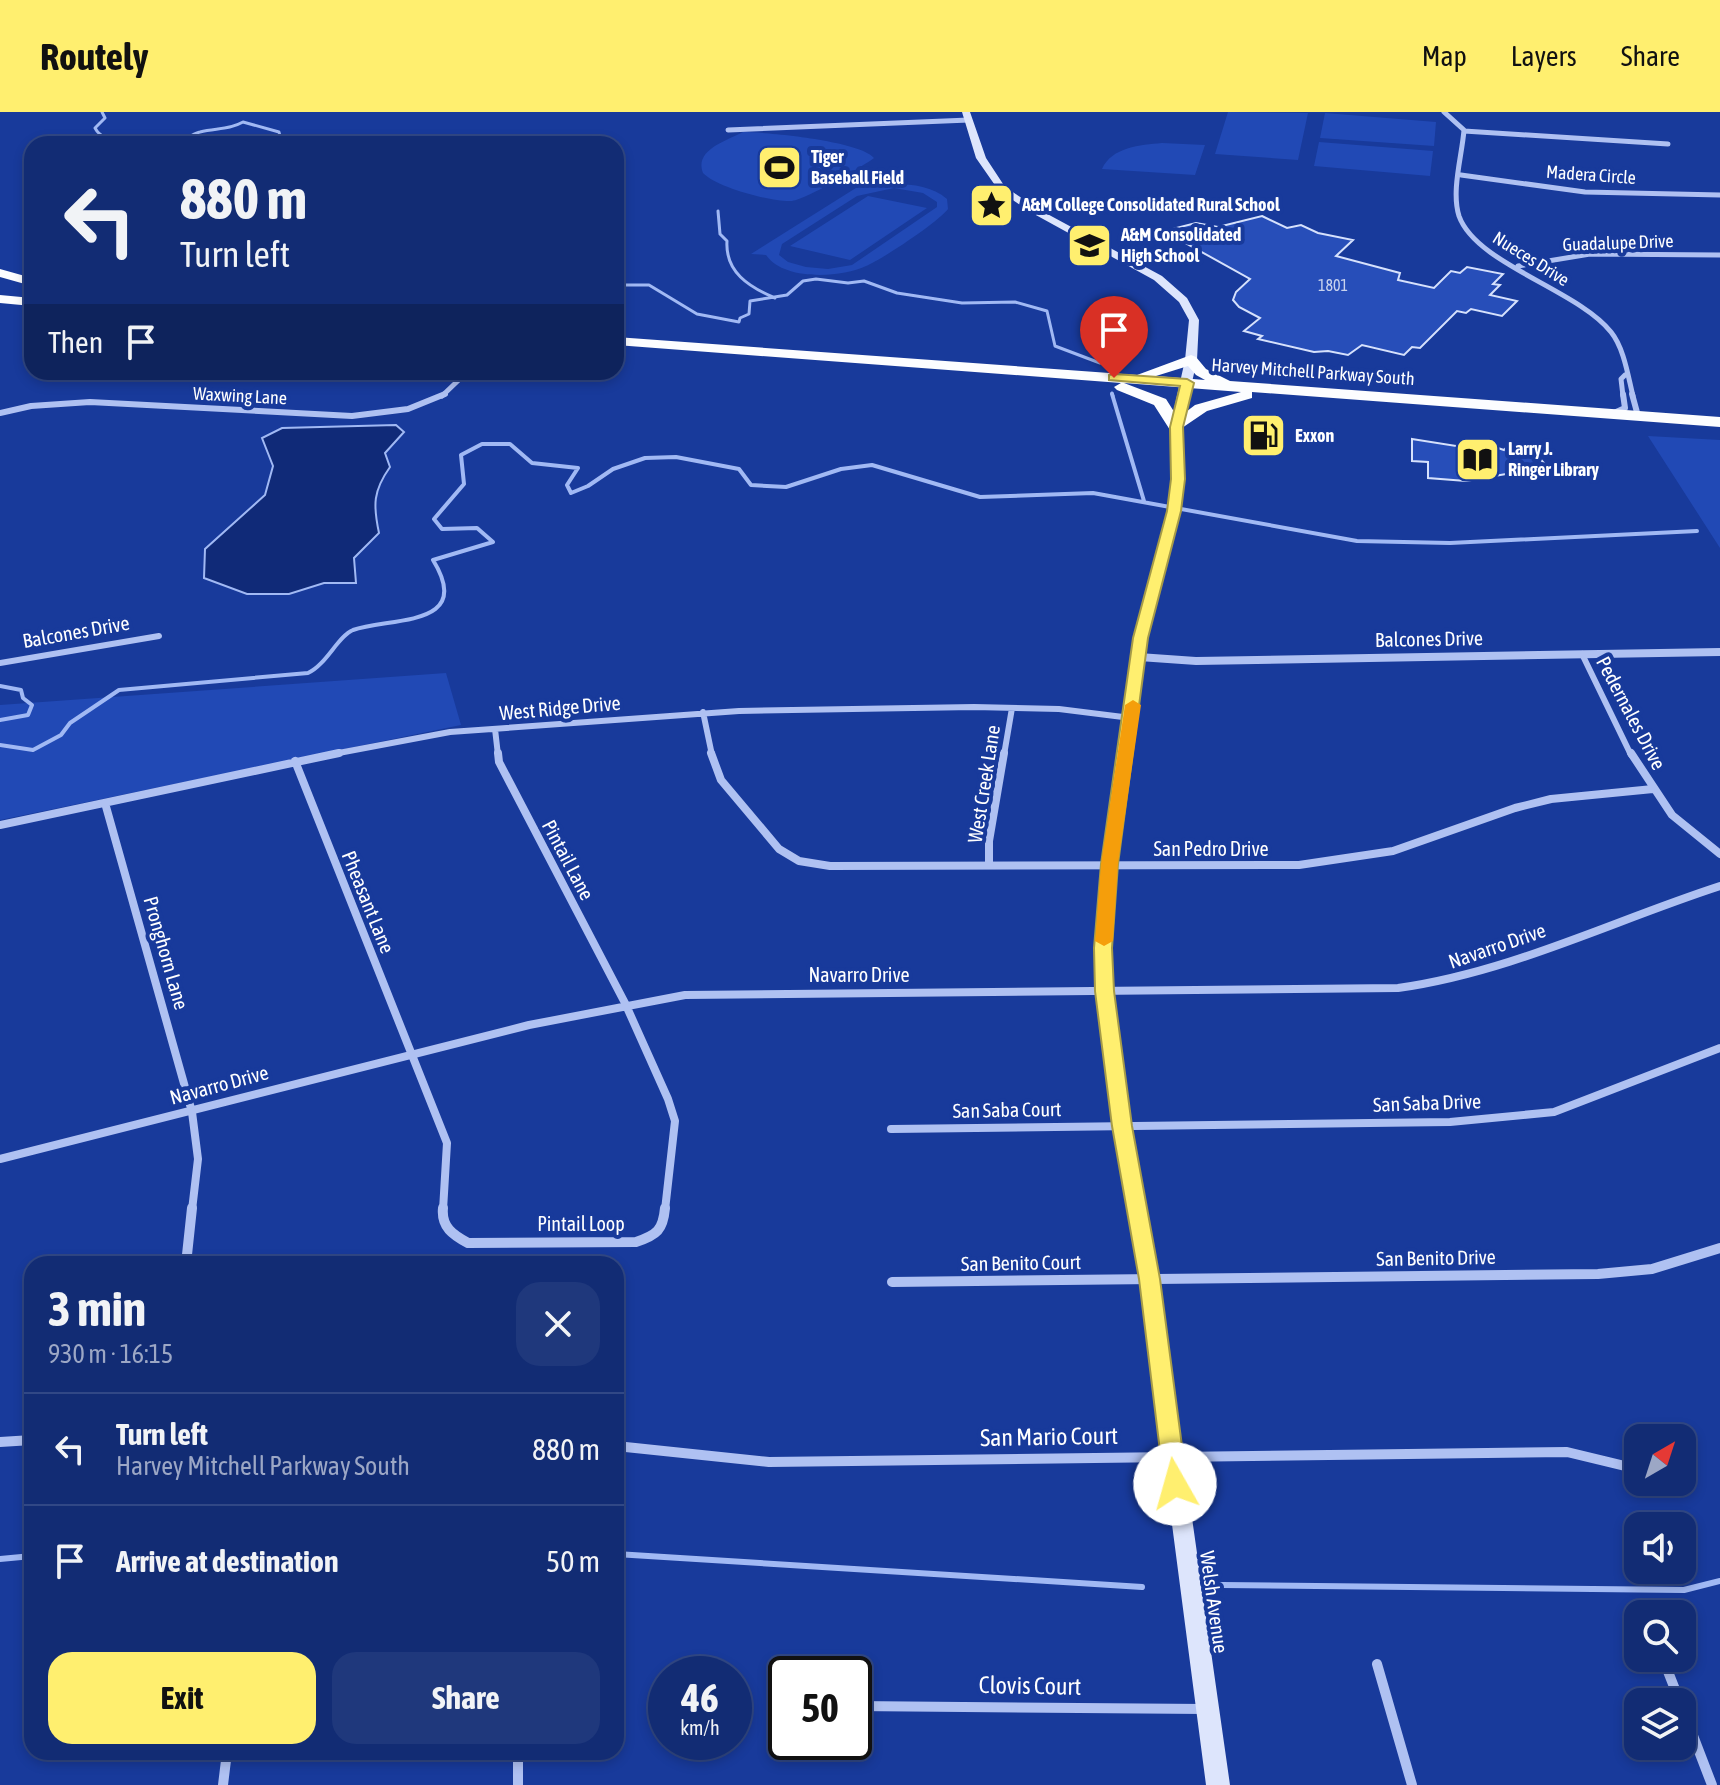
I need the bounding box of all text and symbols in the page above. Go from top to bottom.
text: Routely [40,35,148,78]
text: Map [1422,40,1467,72]
text: Layers [1511,40,1577,72]
text: Share [1621,40,1680,72]
sports icon: Tiger Baseball Field [756,143,804,191]
place label: Tiger Baseball Field [811,146,904,188]
street label: Madera Circle [1545,161,1637,188]
text: 880 m [180,167,307,231]
icon: left [48,168,152,272]
place icon: A&M College Consolidated Rural School [967,181,1015,229]
place label: A&M College Consolidated Rural School [1021,194,1280,215]
school or university icon: A&M Consolidated High School [1066,221,1114,269]
place label: A&M Consolidated High School [1120,224,1241,266]
street label: Nueces Drive [1489,227,1573,290]
street label: Guadalupe Drive [1562,230,1674,255]
text: Turn left [180,233,290,275]
house number: 1801 [1318,276,1348,294]
pin [1080,296,1148,378]
icon: arrive [1092,308,1136,352]
icon: arrive [119,320,163,364]
text: Then [48,325,103,359]
street label: Harvey Mitchell Parkway South [1211,354,1415,389]
street label: Waxwing Lane [192,383,288,408]
fuel station icon: Exxon [1240,412,1288,460]
place label: Exxon [1295,425,1334,446]
library icon: Larry J. Ringer Library [1453,435,1501,483]
place label: Larry J. Ringer Library [1508,438,1599,480]
street label: Balcones Drive [21,611,131,652]
street label: Balcones Drive [1375,626,1483,651]
street label: Pedernales Drive [1592,652,1671,773]
street label: West Ridge Drive [498,691,621,724]
street label: West Creek Lane [963,723,1004,844]
street label: Pintail Lane [538,816,599,904]
street label: San Pedro Drive [1153,837,1269,860]
street label: Pheasant Lane [338,847,399,956]
street label: Pronghorn Lane [139,894,194,1012]
street label: Navarro Drive [1445,918,1548,973]
street label: Navarro Drive [808,963,910,986]
street label: Navarro Drive [167,1060,271,1109]
street label: San Saba Drive [1373,1089,1481,1116]
street label: San Saba Court [952,1097,1062,1122]
street label: Pintail Loop [537,1212,625,1235]
street label: San Benito Drive [1376,1245,1496,1270]
street label: San Benito Court [961,1250,1082,1275]
text: 3 min [48,1281,146,1336]
button: close [516,1282,600,1366]
text: 930 m · 16:15 [48,1339,173,1369]
text: Turn left [116,1417,208,1451]
street label: San Mario Court [980,1422,1118,1451]
north arrow [1624,1424,1696,1496]
map controls [1624,1424,1696,1760]
icon: left [48,1427,92,1471]
text: 880 m [532,1432,600,1466]
position arrow [1133,1442,1217,1526]
text: Harvey Mitchell Parkway South [116,1451,410,1481]
button: sound [1624,1512,1696,1584]
icon: arrive [48,1539,92,1583]
text: Arrive at destination [116,1544,338,1578]
text: 50 m [546,1544,600,1578]
street label: Welsh Avenue [1196,1549,1233,1655]
button: search [1624,1600,1696,1672]
button: Exit [48,1652,316,1744]
button: Share [332,1652,600,1744]
speed limit sign: 50 [768,1656,872,1760]
street label: Clovis Court [978,1671,1082,1700]
text: 46 [681,1675,719,1720]
button: layers [1624,1688,1696,1760]
text: km/h [680,1716,720,1739]

